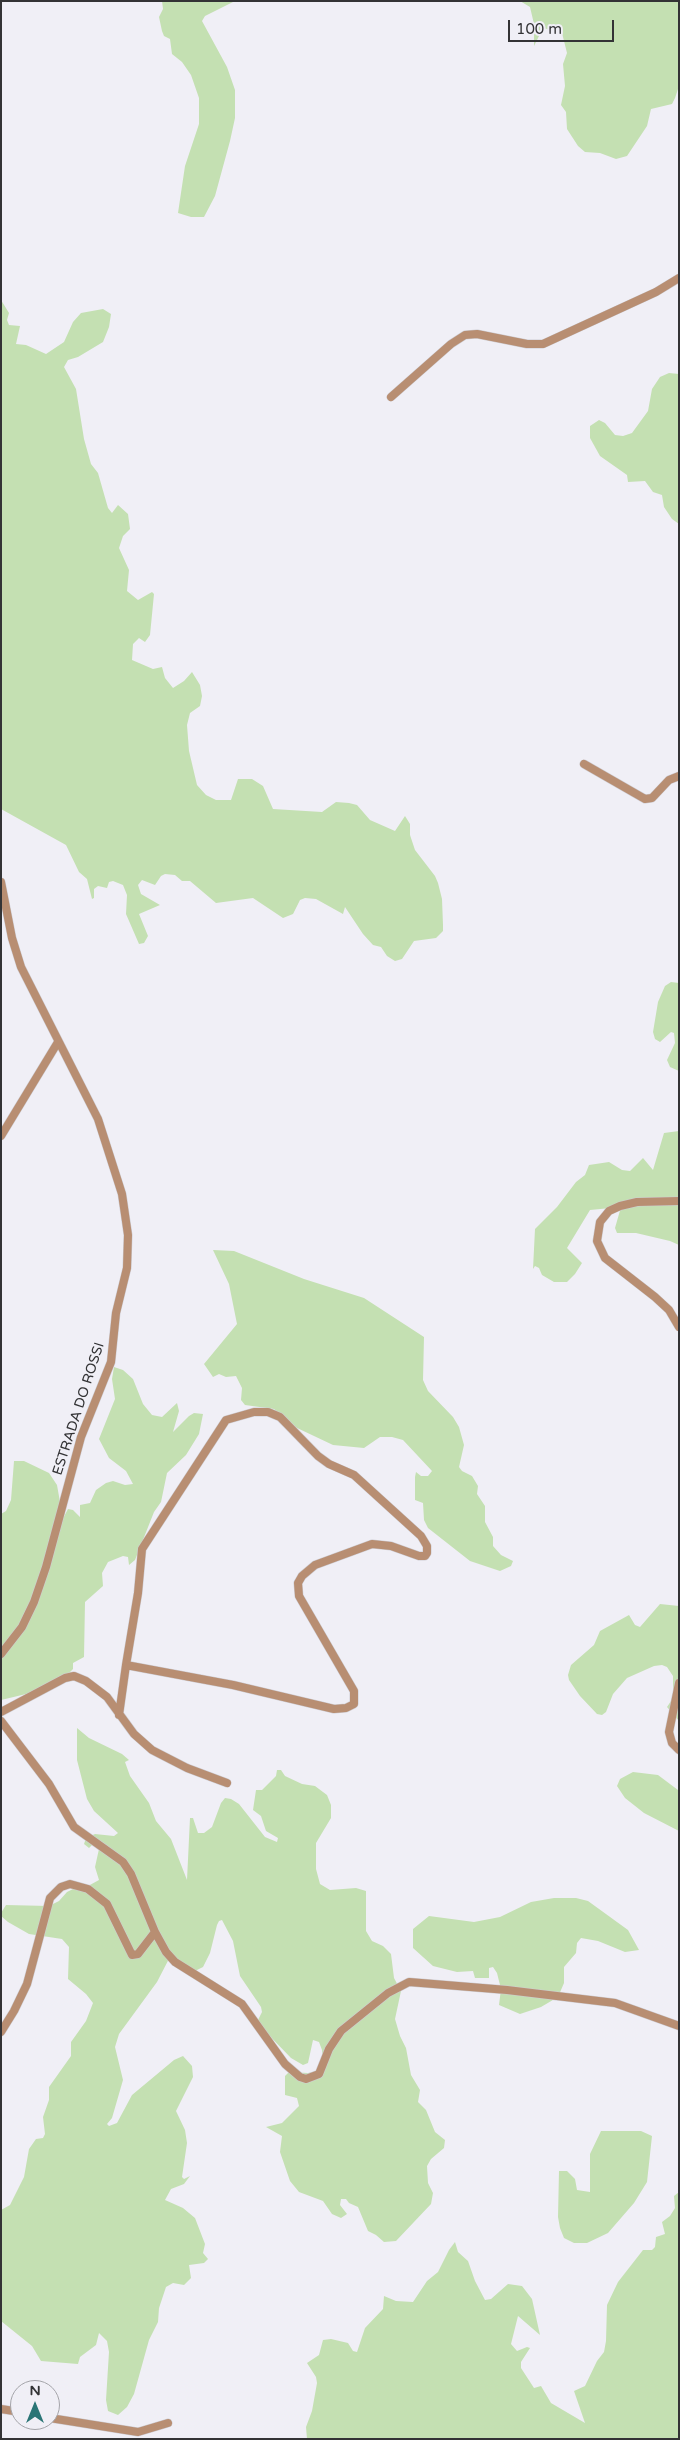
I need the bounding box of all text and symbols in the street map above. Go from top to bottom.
scale bar [510,10,616,42]
text: 100 m [516,20,562,38]
street label: ESTRADA DO ROSSI [50,1341,108,1477]
north arrow [10,2380,60,2430]
text: N [29,2382,41,2399]

